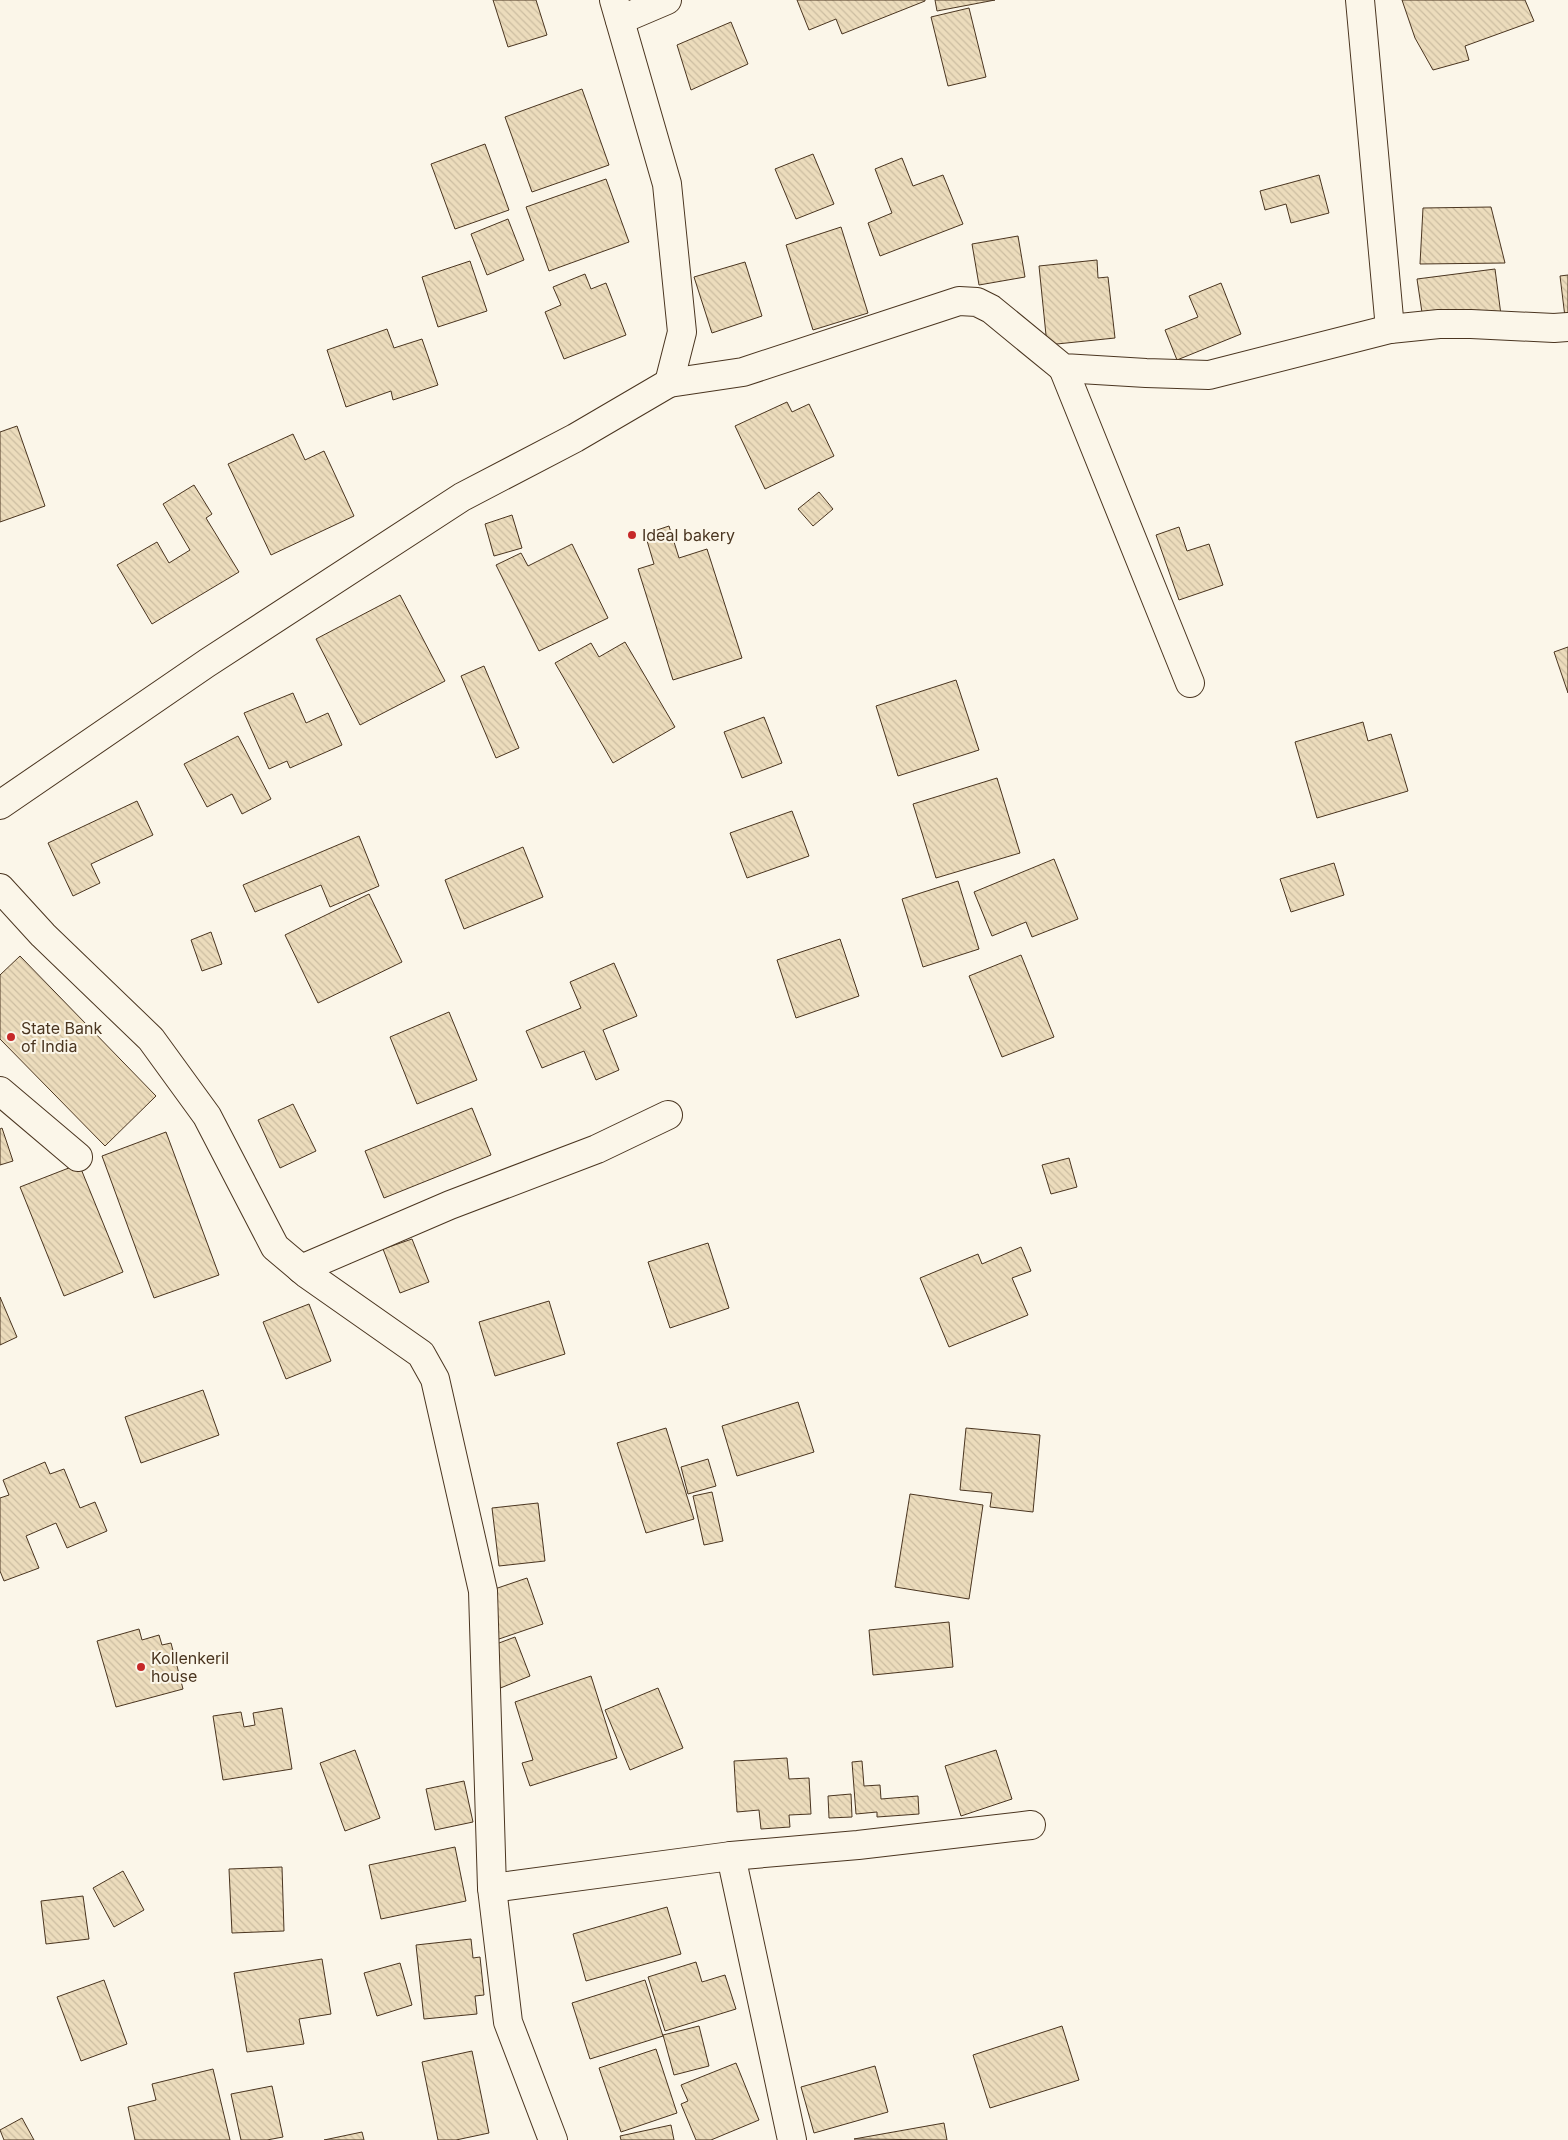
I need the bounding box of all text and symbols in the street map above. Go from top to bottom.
place label: Ideal bakery [642,525,735,545]
marker: Ideal bakery [626,529,638,541]
place label: State Bank of India [21,1018,102,1056]
marker: State Bank of India [5,1031,17,1043]
place label: Kollenkeril house [151,1648,229,1686]
marker: Kollenkeril house [135,1661,147,1673]

